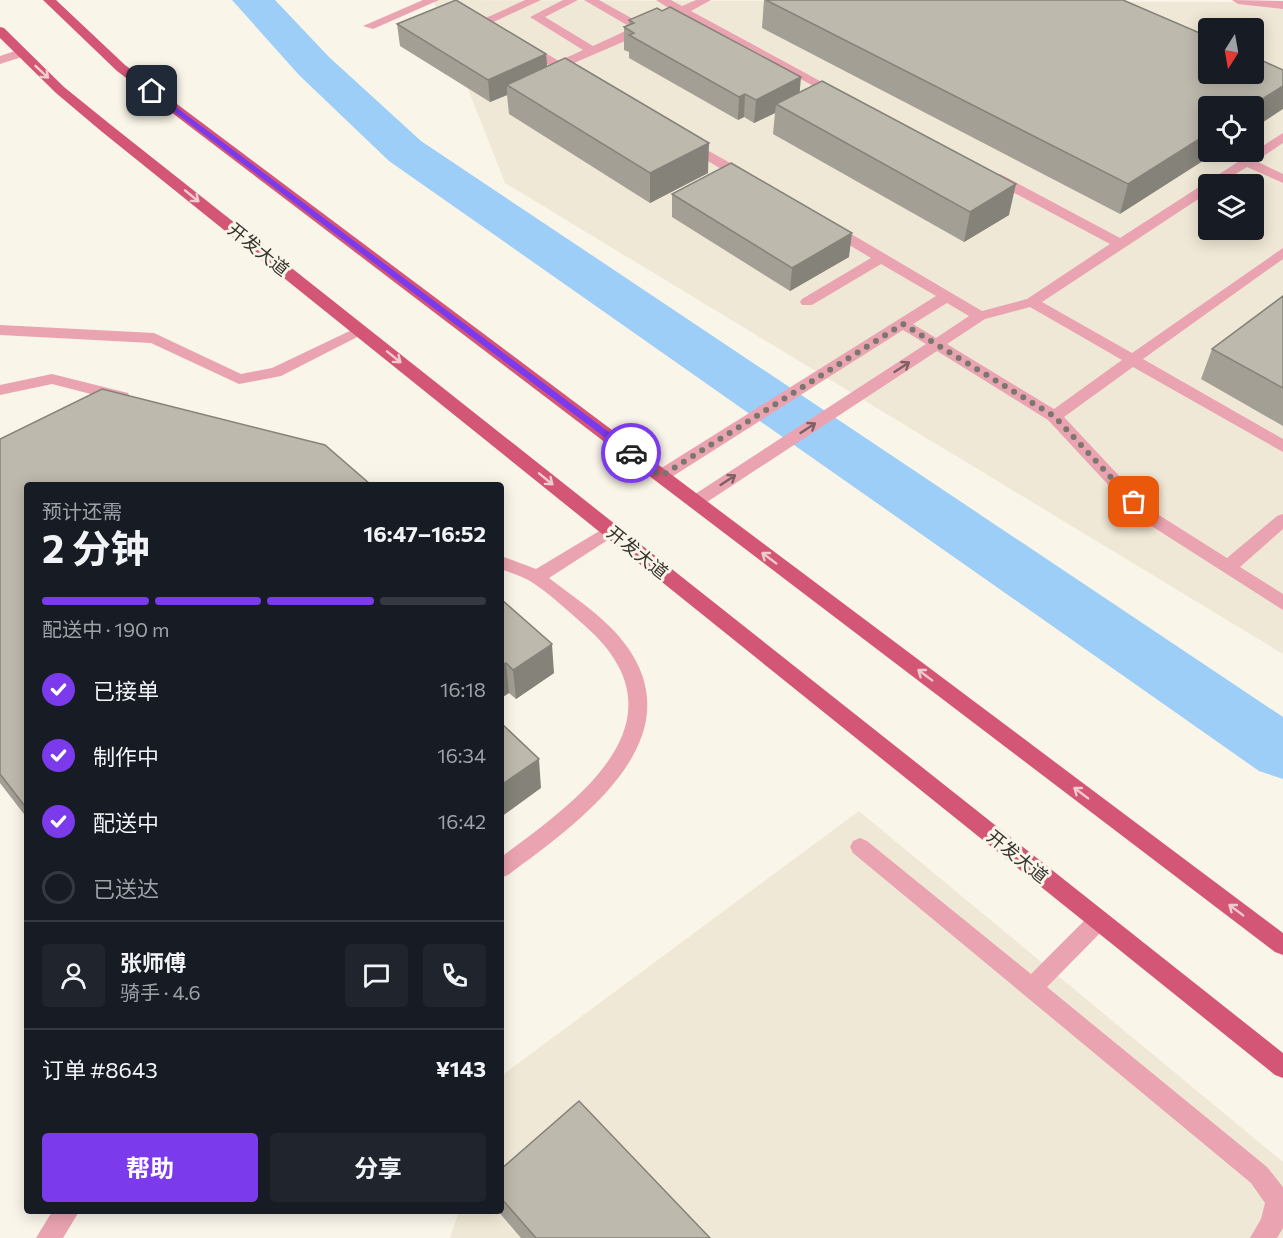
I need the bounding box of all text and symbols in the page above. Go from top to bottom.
north arrow [1198,18,1264,84]
map controls [1198,18,1264,240]
one-way arrow [34,65,49,79]
pin [126,65,177,116]
icon: home [135,74,168,107]
button: locate [1198,96,1264,162]
button: layers [1198,174,1264,240]
one-way arrow [184,190,200,203]
street label: 开发大道 [224,218,294,280]
one-way arrow [385,351,401,364]
one-way arrow [894,361,910,373]
one-way arrow [799,422,816,435]
courier [601,423,661,483]
icon: car [615,437,648,470]
one-way arrow [538,472,554,485]
one-way arrow [719,474,736,486]
pin [1108,476,1159,527]
icon: bag [1117,485,1150,518]
text: 预计还需 [42,499,122,523]
text: 16:47–16:52 [363,520,486,547]
street label: 开发大道 [603,521,673,583]
text: 2 分钟 [42,523,150,571]
one-way arrow [762,551,778,564]
text: 配送中 · 190 m [42,617,169,641]
one-way arrow [917,669,933,682]
icon: check [42,673,75,706]
text: 已接单 [93,677,159,704]
text: 16:18 [440,677,486,701]
icon: check [42,739,75,772]
text: 制作中 [93,743,159,770]
text: 16:34 [437,743,486,767]
one-way arrow [1073,786,1089,799]
icon: check [42,805,75,838]
text: 配送中 [93,809,159,836]
text: 16:42 [438,809,486,833]
street label: 开发大道 [983,825,1053,887]
text: 已送达 [93,875,159,902]
one-way arrow [1229,904,1245,916]
button: person [42,944,105,1007]
button: chat [345,944,408,1007]
button: phone [423,944,486,1007]
text: 张师傅 [120,949,186,976]
text: 骑手 · 4.6 [120,980,201,1004]
text: ¥143 [436,1055,486,1082]
text: 订单 #8643 [42,1056,158,1083]
button: 帮助 [42,1133,258,1202]
button: 分享 [270,1133,486,1202]

